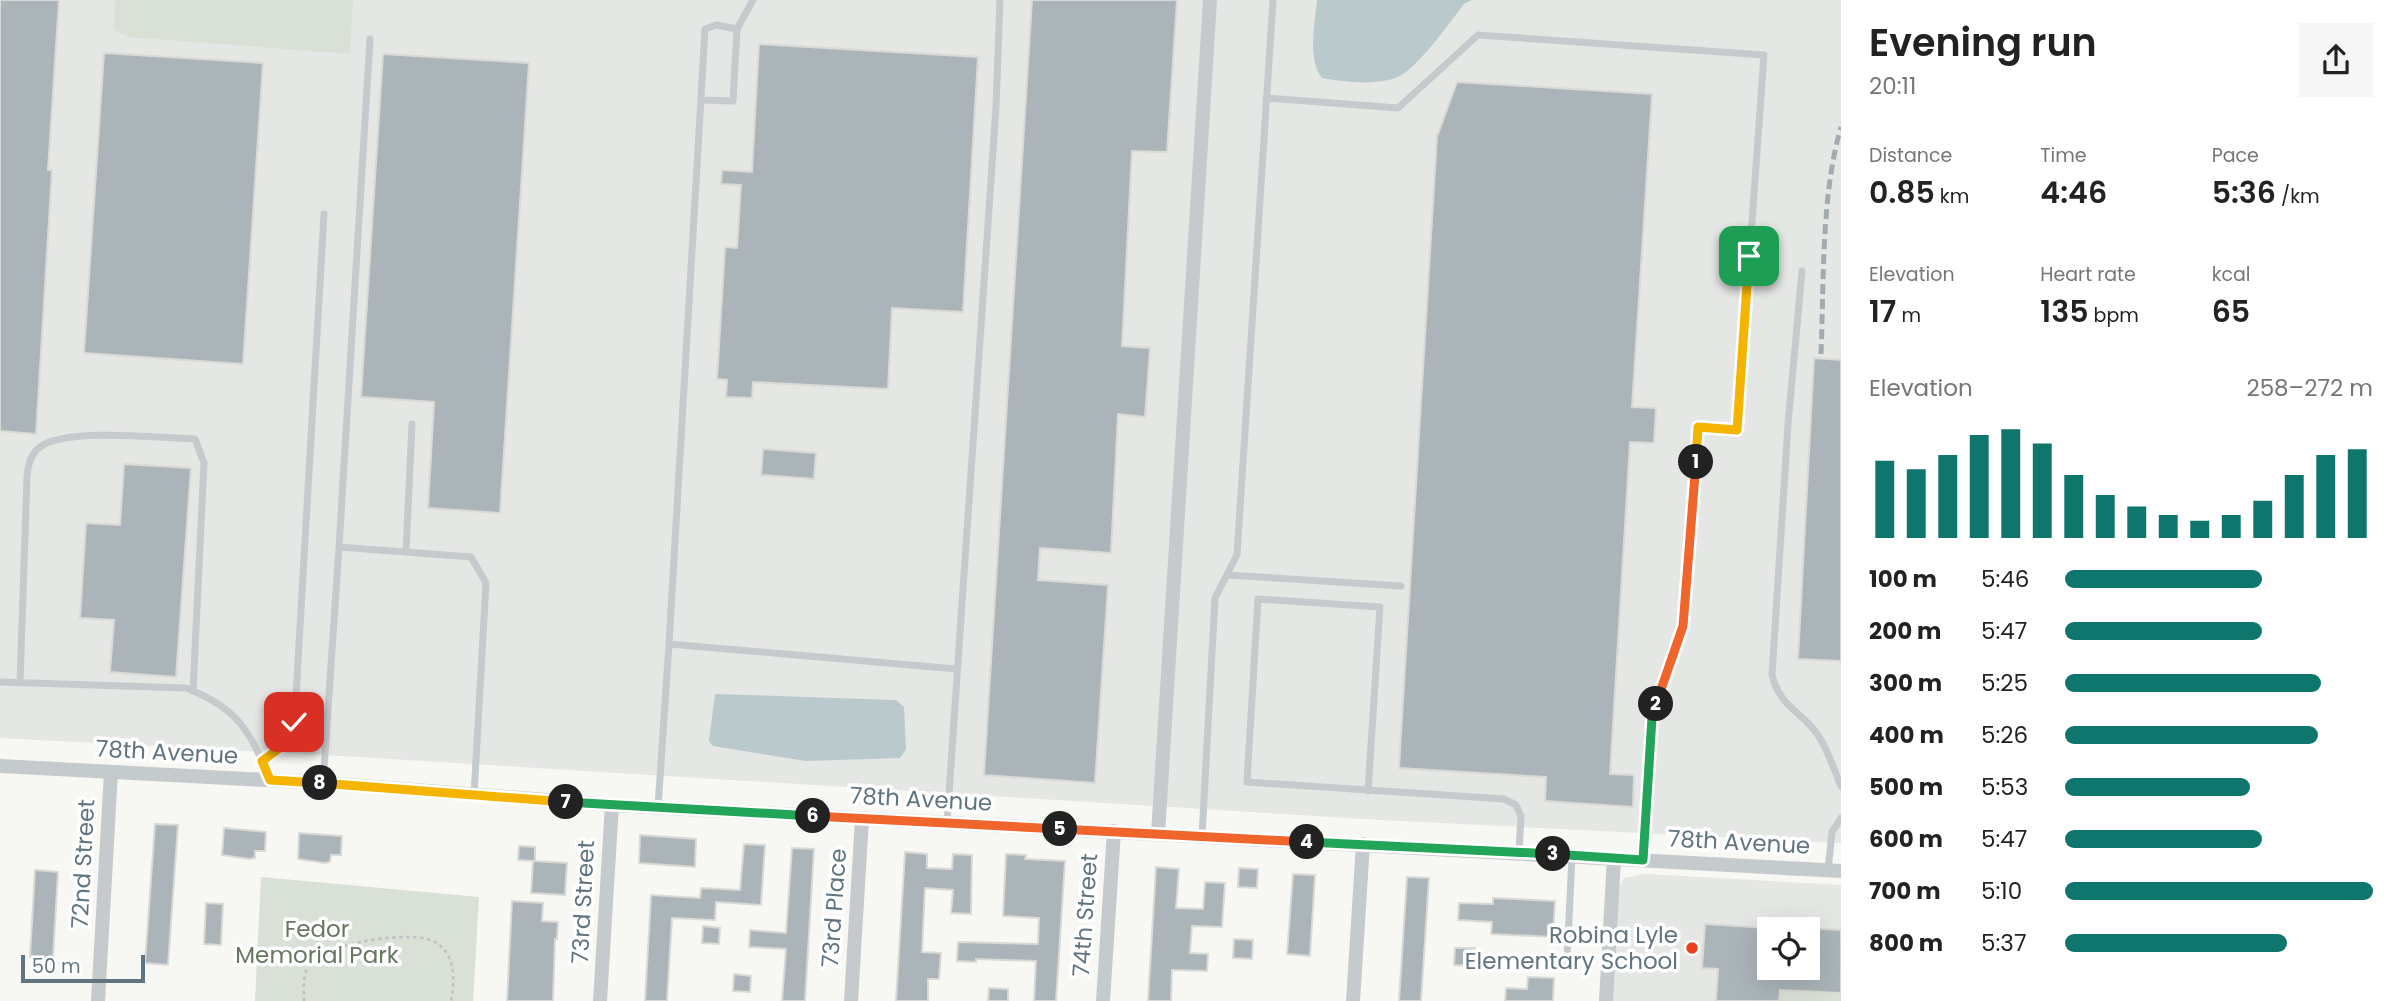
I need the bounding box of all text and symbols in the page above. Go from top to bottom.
text: Evening run [1869,16,2097,69]
button: share [2299,23,2373,97]
text: 20:11 [1869,70,1916,102]
text: Distance [1869,142,1952,169]
text: Time [2040,142,2087,169]
text: Pace [2212,142,2259,169]
text: 0.85 [1869,171,1935,214]
text: 4:46 [2040,171,2107,214]
text: 5:36 [2212,171,2276,214]
text: km [1935,183,1969,210]
text: /km [2276,183,2320,210]
pin [1719,226,1779,286]
icon: arrive [1730,237,1768,275]
text: Elevation [1869,261,1955,288]
text: Heart rate [2040,261,2136,288]
text: kcal [2212,261,2251,288]
text: 17 [1869,290,1896,333]
text: 135 [2040,290,2088,333]
text: 65 [2212,290,2250,333]
text: m [1896,302,1921,329]
text: bpm [2088,302,2139,329]
text: Elevation [1869,372,1973,404]
text: 258–272 m [2246,372,2373,404]
pin: 1 [1678,444,1714,480]
text: 1 [1692,448,1699,475]
text: 100 m [1869,563,1937,595]
text: 5:46 [1981,563,2029,595]
text: 200 m [1869,615,1941,647]
text: 5:47 [1981,615,2027,647]
text: 300 m [1869,667,1942,699]
text: 5:25 [1981,667,2028,699]
pin: 2 [1638,686,1674,722]
text: 2 [1650,690,1661,717]
pin [264,692,324,752]
icon: check [275,703,313,741]
text: 400 m [1869,719,1944,751]
text: 5:26 [1981,719,2028,751]
street label: 78th Avenue [95,732,239,772]
pin: 8 [302,766,338,800]
text: 8 [313,769,326,796]
text: 500 m [1869,771,1943,803]
text: 5:53 [1981,771,2028,803]
street label: 78th Avenue [849,779,993,819]
pin: 7 [548,784,584,820]
text: 7 [560,788,571,815]
street label: 72nd Street [64,798,102,930]
pin: 6 [796,798,830,834]
text: 6 [806,802,819,829]
pin: 5 [1042,812,1078,846]
text: 5 [1053,815,1066,842]
street label: 78th Avenue [1667,822,1811,862]
text: 600 m [1869,823,1943,855]
text: 5:47 [1981,823,2027,855]
pin: 4 [1290,824,1324,860]
text: 4 [1300,828,1313,855]
pin: 3 [1536,836,1570,872]
street label: 73rd Street [564,839,602,965]
text: 3 [1547,840,1558,867]
street label: 73rd Place [814,847,854,969]
street label: 74th Street [1065,852,1105,978]
text: 700 m [1869,875,1941,907]
text: 5:10 [1981,875,2022,907]
park label: Fedor Memorial Park [235,913,399,971]
map controls [1757,917,1820,980]
button: locate [1757,917,1820,980]
place label: Robina Lyle Elementary School [1465,919,1678,977]
text: 800 m [1869,927,1943,959]
text: 5:37 [1981,927,2026,959]
marker: Robina Lyle Elementary School [1684,940,1700,956]
scale bar [21,952,145,984]
text: 50 m [32,953,81,980]

